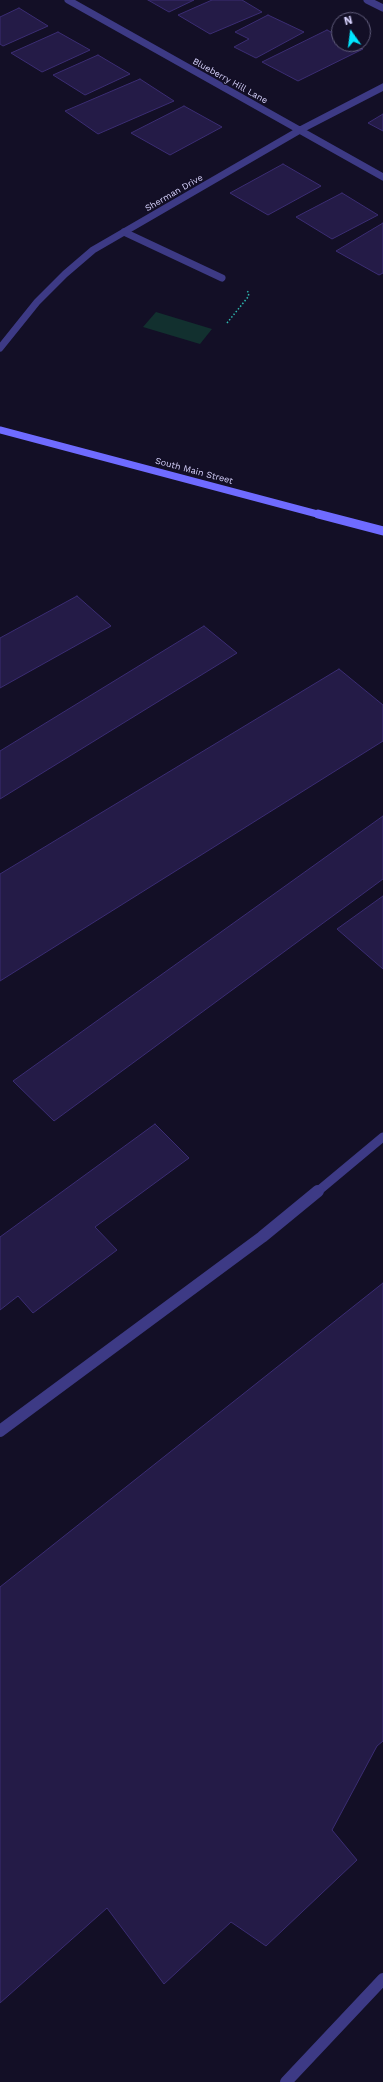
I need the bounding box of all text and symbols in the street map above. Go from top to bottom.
north arrow [331,12,371,52]
text: N [343,14,354,28]
street label: Blueberry Hill Lane [191,56,269,106]
street label: Sherman Drive [143,172,205,214]
street label: South Main Street [154,455,234,487]

